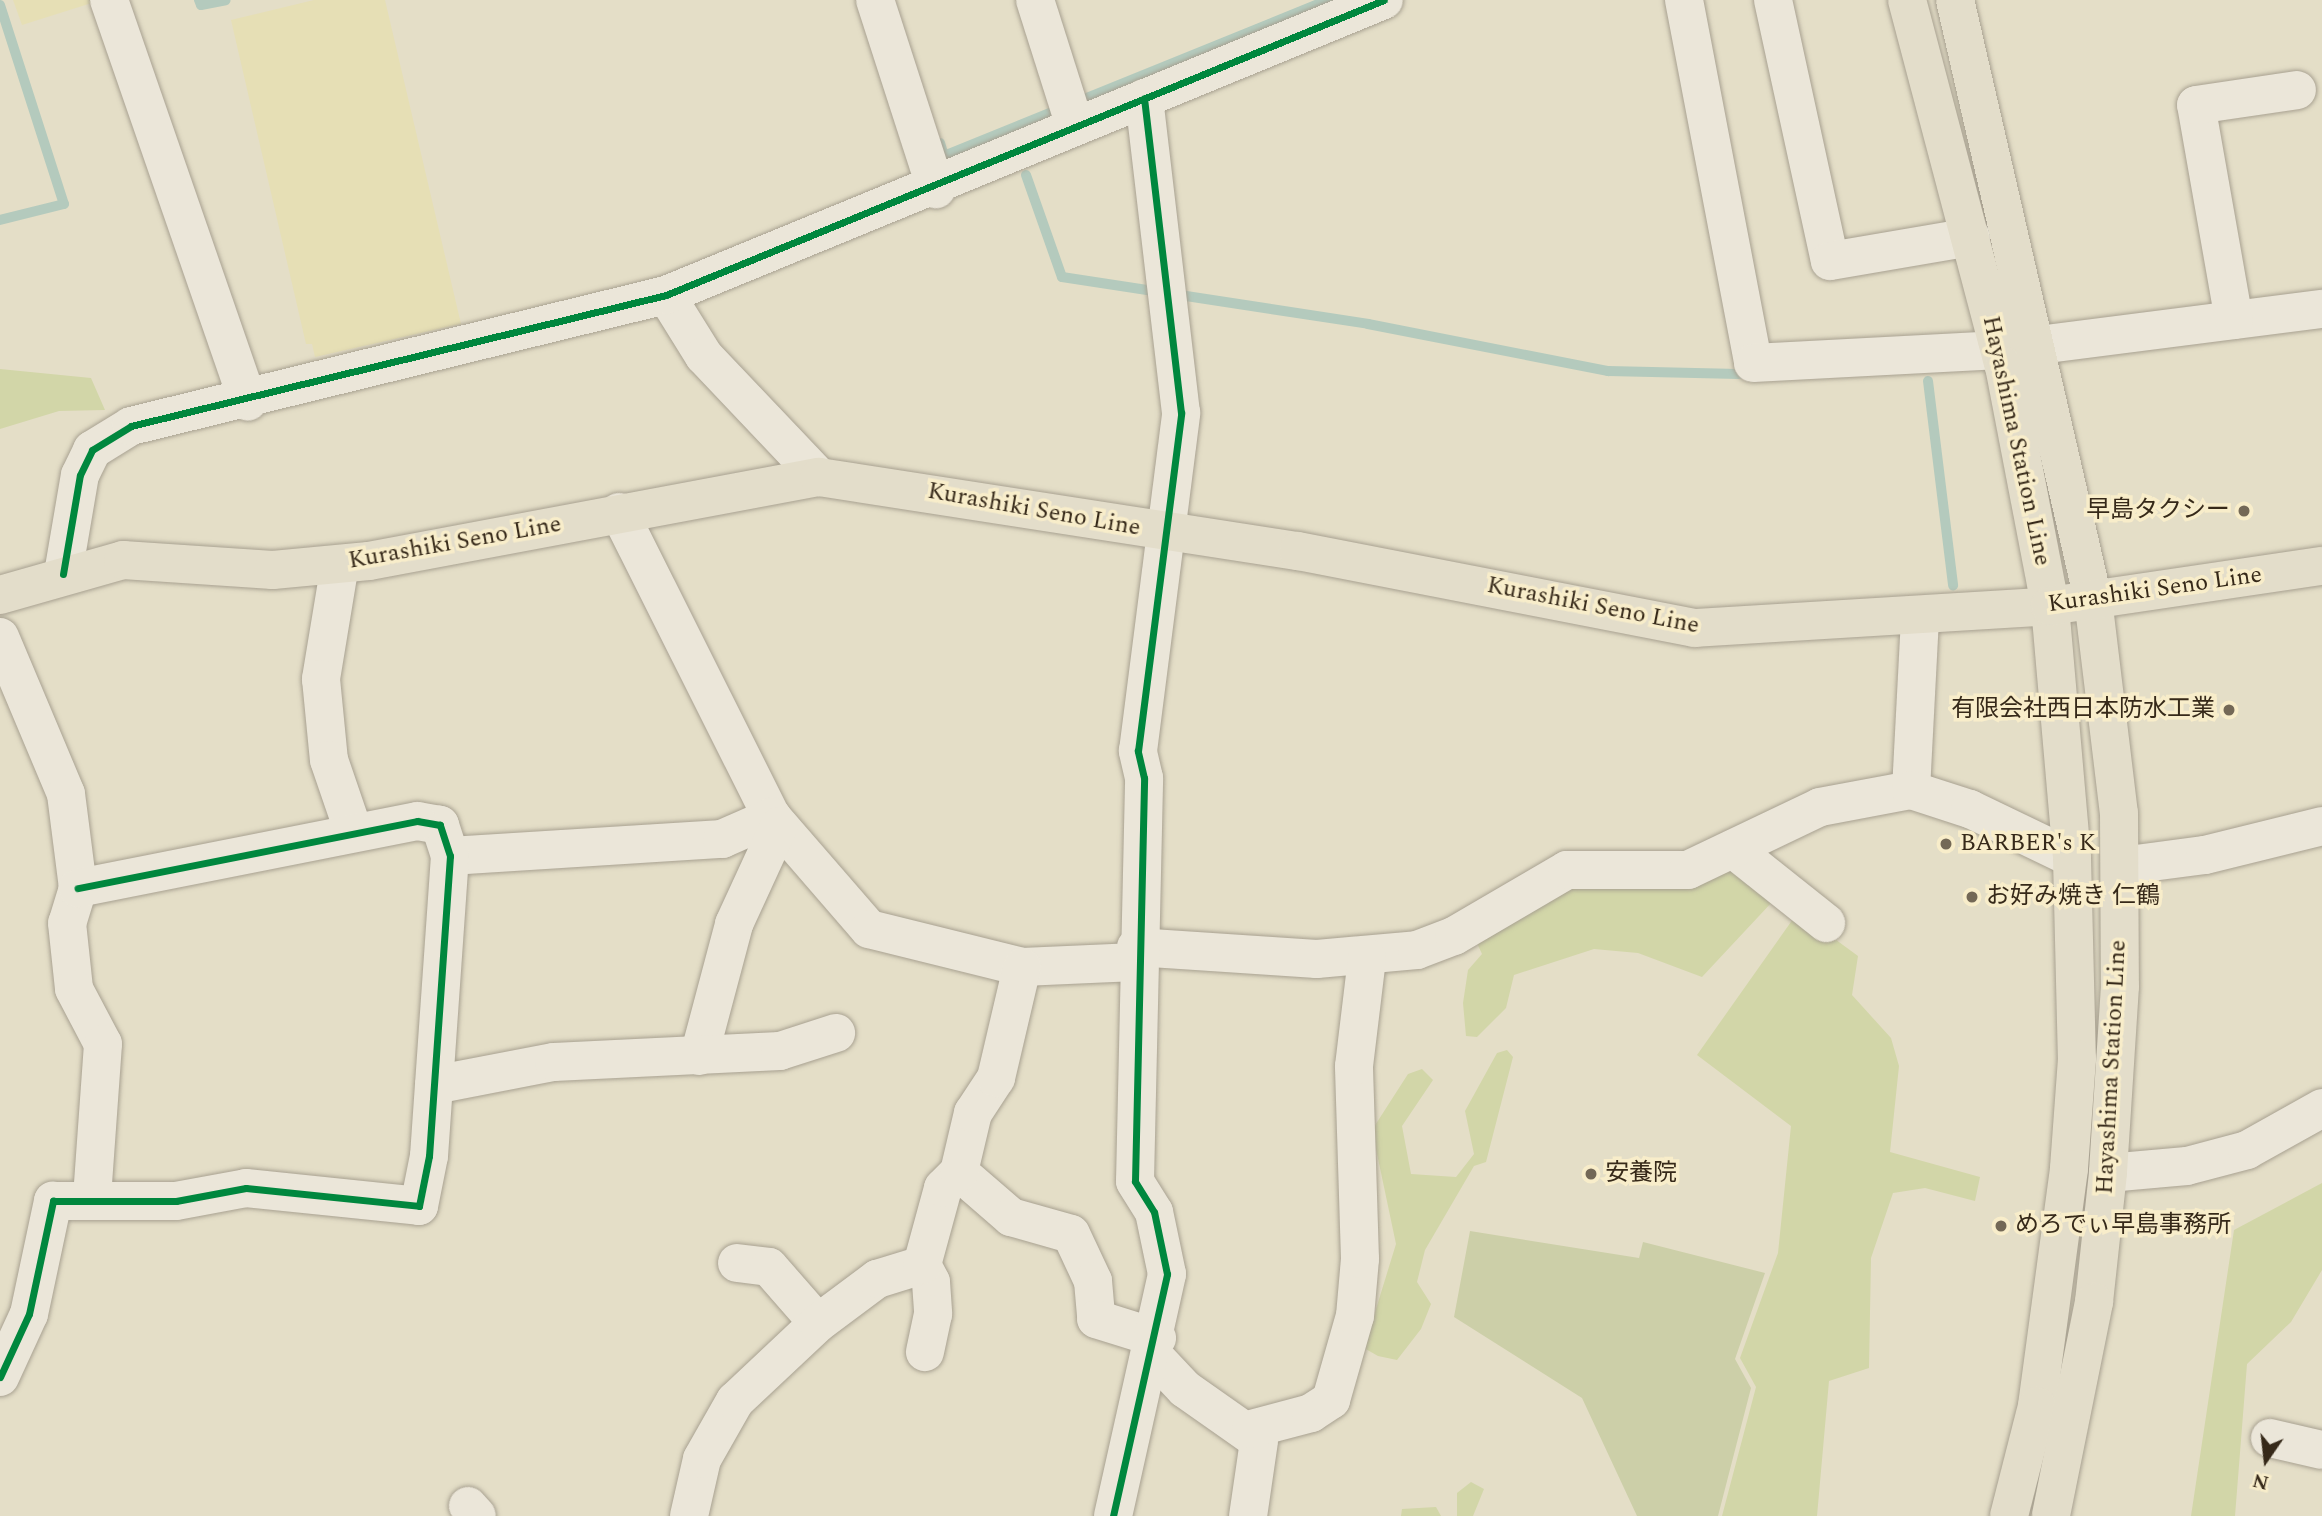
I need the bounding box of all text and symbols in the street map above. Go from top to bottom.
street label: Hayashima Station Line [1975,313,2057,569]
street label: Kurashiki Seno Line [925,477,1143,543]
place label: 早島タクシー [2086,497,2230,525]
marker: 早島タクシー [2236,503,2252,519]
street label: Kurashiki Seno Line [346,510,564,576]
street label: Kurashiki Seno Line [2046,561,2264,619]
street label: Kurashiki Seno Line [1484,571,1702,641]
place label: 有限会社西日本防水工業 [1951,696,2215,724]
marker: 有限会社西日本防水工業 [2221,702,2237,718]
place label: BARBER's K [1960,830,2096,858]
marker: BARBER's K [1938,836,1954,852]
place label: お好み焼き 仁鶴 [1986,883,2160,911]
marker: お好み焼き 仁鶴 [1964,889,1980,905]
street label: Hayashima Station Line [2091,939,2133,1195]
place label: 安養院 [1605,1160,1677,1188]
marker: 安養院 [1583,1166,1599,1182]
place label: めろでぃ早島事務所 [2015,1212,2231,1240]
marker: めろでぃ早島事務所 [1993,1218,2009,1234]
north arrow [2231,1425,2301,1495]
text: N [2250,1465,2272,1497]

